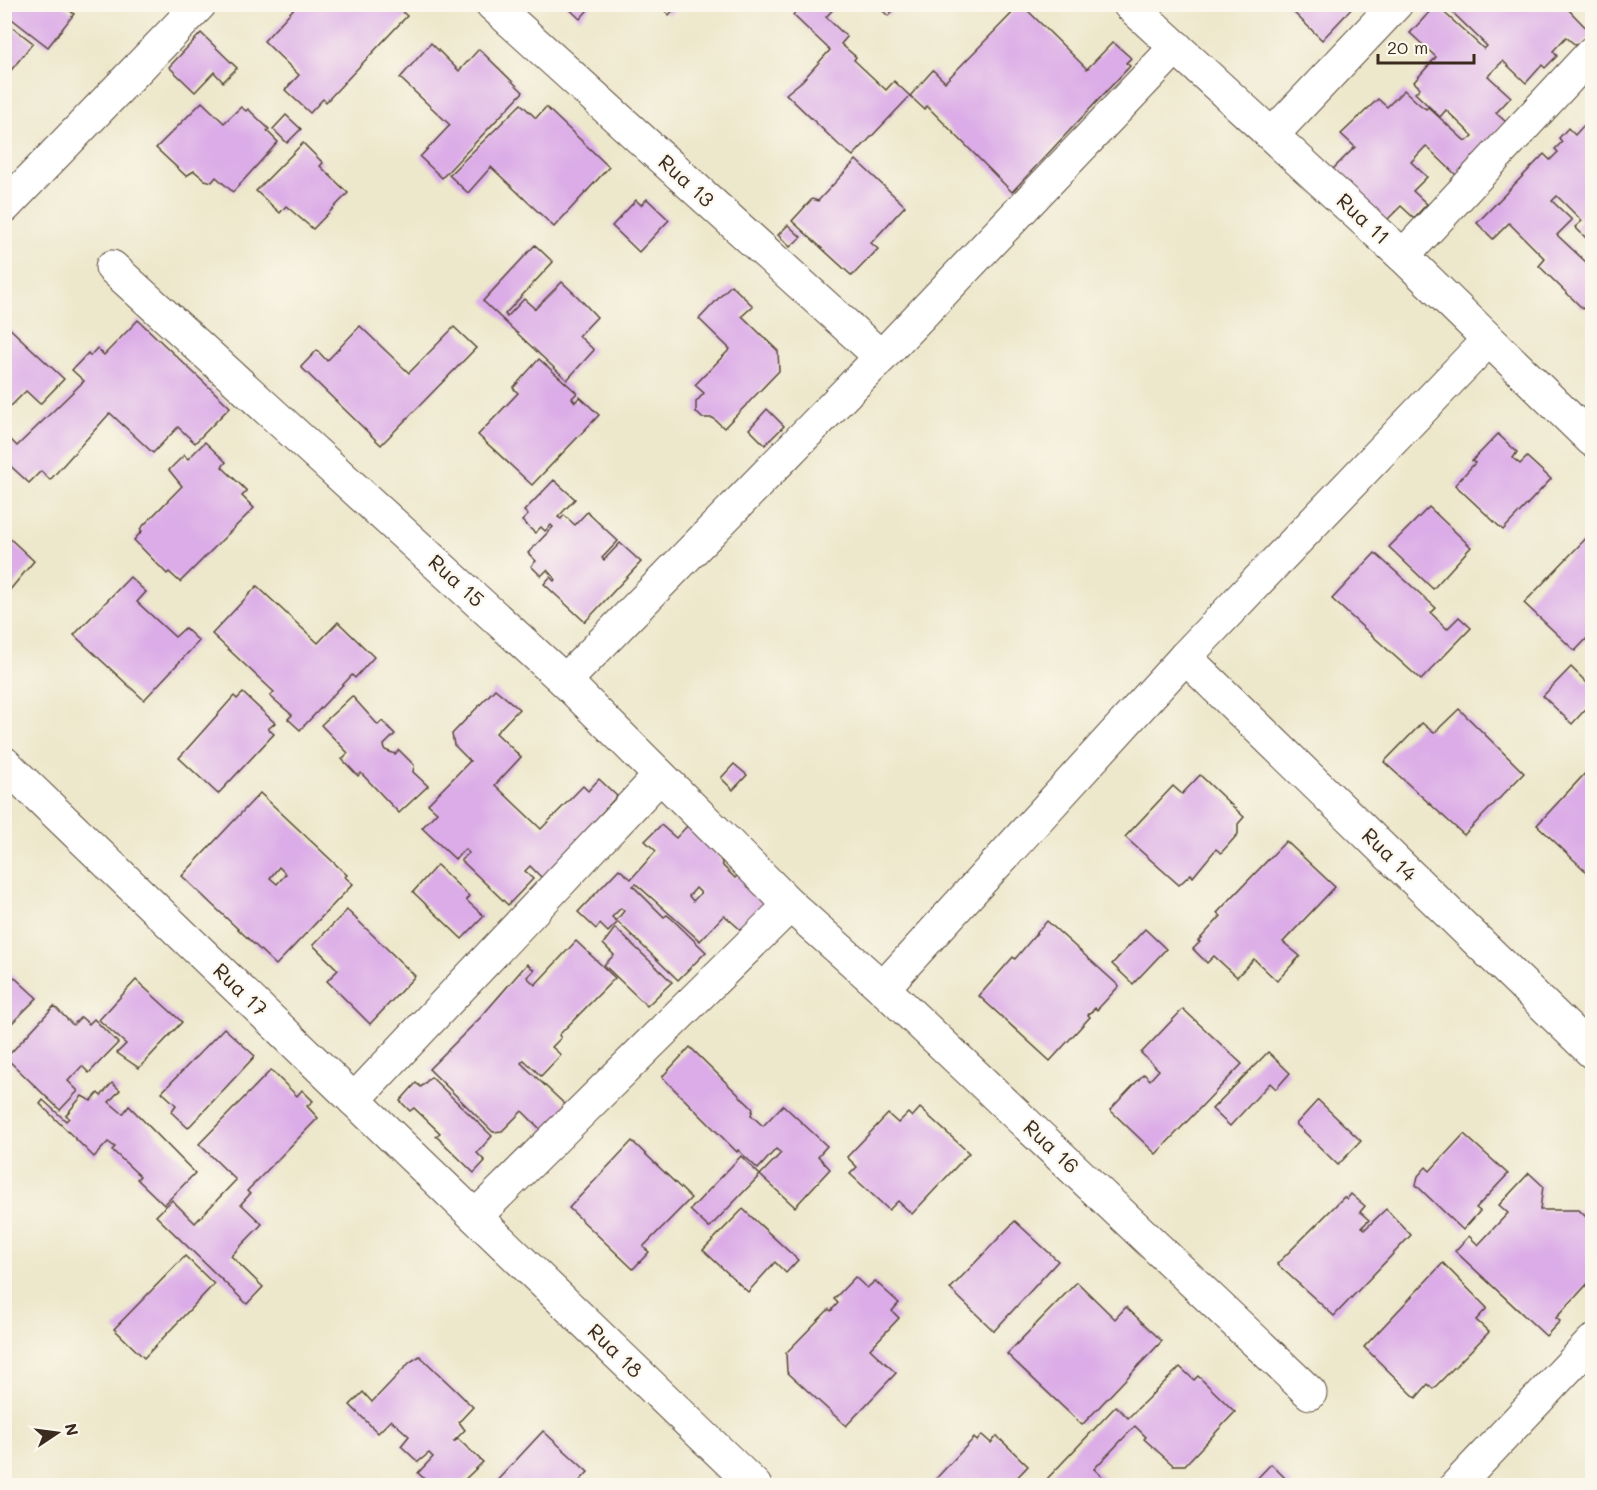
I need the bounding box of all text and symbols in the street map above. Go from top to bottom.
scale bar [1378,27,1474,65]
text: 20 m [1387,35,1428,59]
street label: Rua 13 [653,148,721,212]
street label: Rua 11 [1332,186,1396,249]
street label: Rua 15 [423,548,491,612]
street label: Rua 14 [1357,821,1424,887]
street label: Rua 17 [208,956,274,1021]
street label: Rua 16 [1018,1113,1086,1179]
street label: Rua 18 [583,1317,649,1383]
north arrow [27,1403,87,1463]
text: N [61,1421,84,1438]

